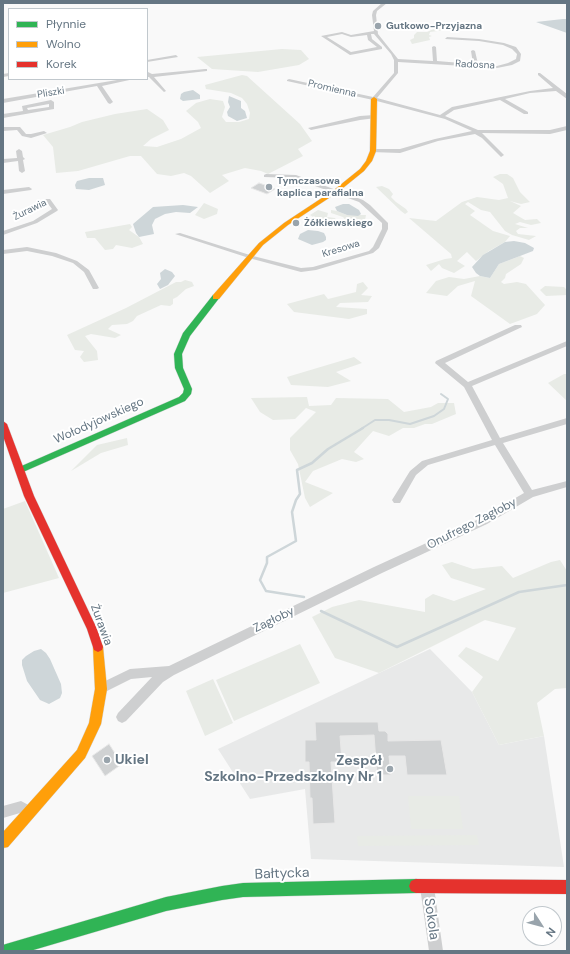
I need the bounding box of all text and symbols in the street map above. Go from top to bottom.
legend [8,8,148,80]
text: Płynnie [46,16,86,32]
place label: Gutkowo-Przyjazna [386,20,482,32]
marker: Gutkowo-Przyjazna [373,21,383,31]
text: Wolno [46,36,81,52]
text: Korek [46,56,77,72]
street label: Radosna [455,58,495,72]
street label: Promienna [307,78,357,100]
street label: Pliszki [36,85,66,101]
place label: Tymczasowa kaplica parafialna [277,175,364,198]
marker: Tymczasowa kaplica parafialna [264,182,274,192]
street label: Żurawia [11,197,49,223]
place label: Żółkiewskiego [304,217,373,229]
marker: Żółkiewskiego [291,218,301,228]
street label: Kresowa [321,238,361,260]
street label: Wołodyjowskiego [52,395,146,447]
street label: Onufrego Zagłoby [425,495,519,553]
street label: Żurawia [87,602,115,648]
street label: Zagłoby [251,604,297,636]
place label: Ukiel [115,752,149,768]
place label: Zespół Szkolno-Przedszkolny Nr 1 [204,753,382,786]
marker: Ukiel [102,755,112,765]
marker: Zespół Szkolno-Przedszkolny Nr 1 [385,764,395,774]
street label: Bałtycka [254,865,310,883]
street label: Sokola [420,897,442,941]
north arrow [522,906,562,946]
text: N [543,925,559,940]

